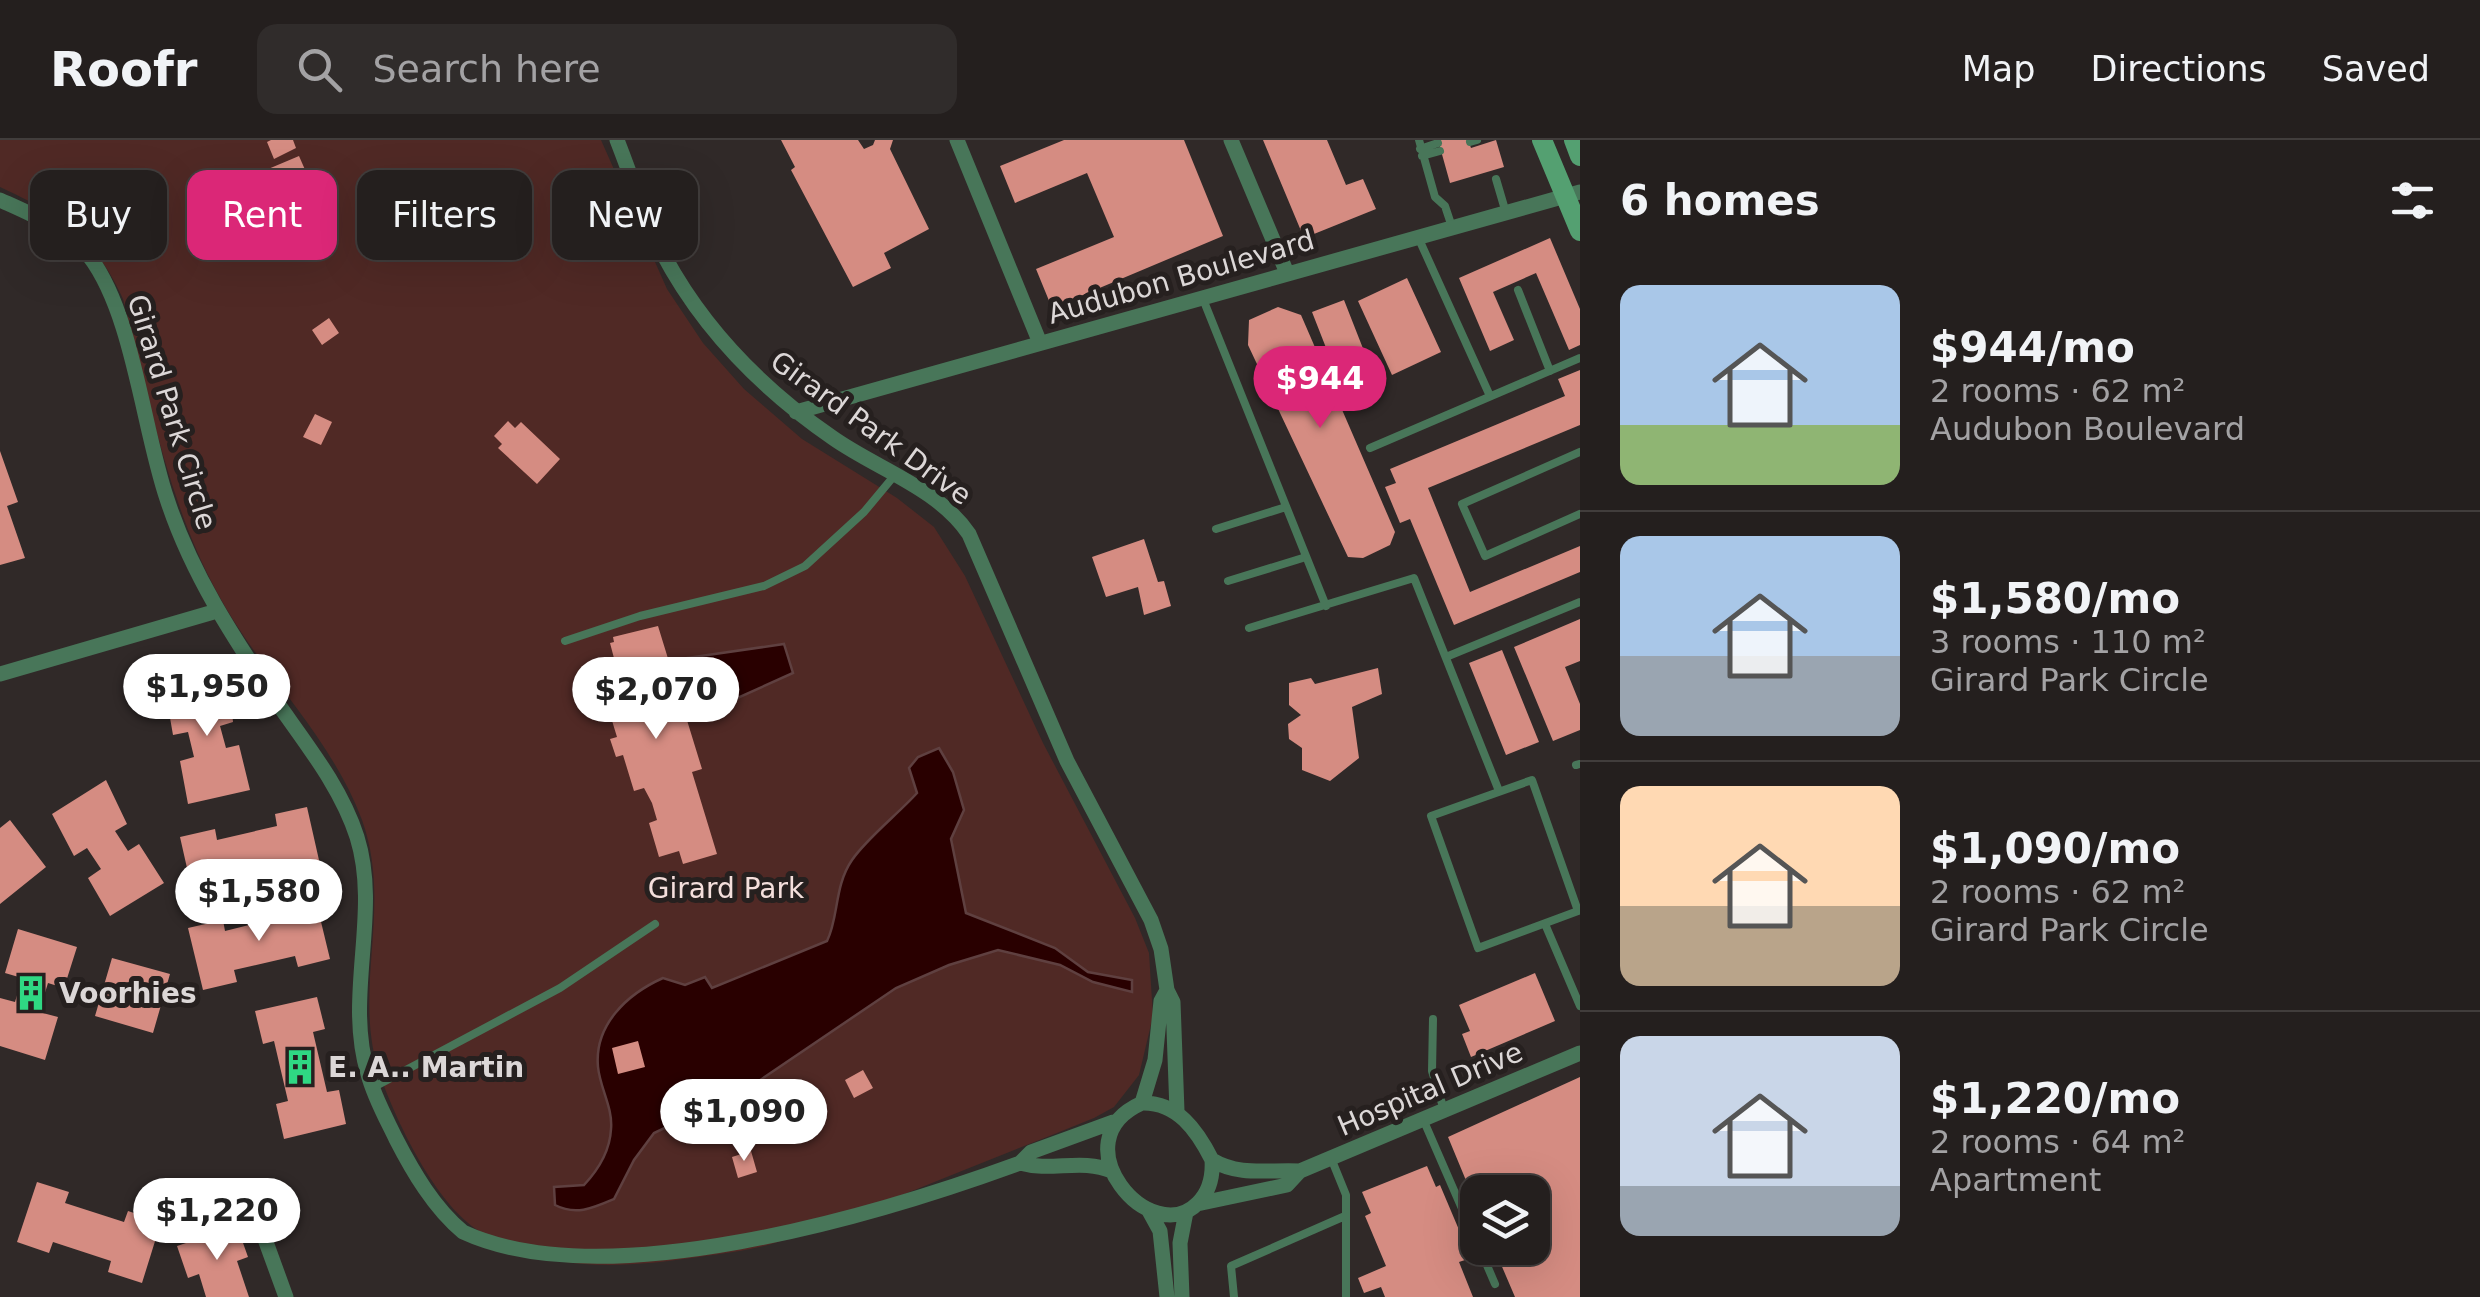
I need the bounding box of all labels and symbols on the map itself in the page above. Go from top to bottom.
street label: Audubon Boulevard [1044,223,1318,331]
street label: Girard Park Circle [121,291,223,533]
street label: Girard Park Drive [764,344,978,512]
pin: $944 [1261,346,1379,431]
pin: $1,950 [126,654,288,739]
pin: $2,070 [575,657,737,742]
pin: $1,580 [178,859,340,944]
park label: Girard Park [648,872,805,905]
building icon: Voorhies [12,974,50,1012]
place label: Voorhies [59,977,197,1010]
street label: Hospital Drive [1333,1035,1527,1143]
building icon: E. A.. Martin [281,1048,319,1086]
place label: E. A.. Martin [328,1051,524,1084]
pin: $1,090 [663,1079,825,1164]
pin: $1,220 [136,1178,298,1263]

